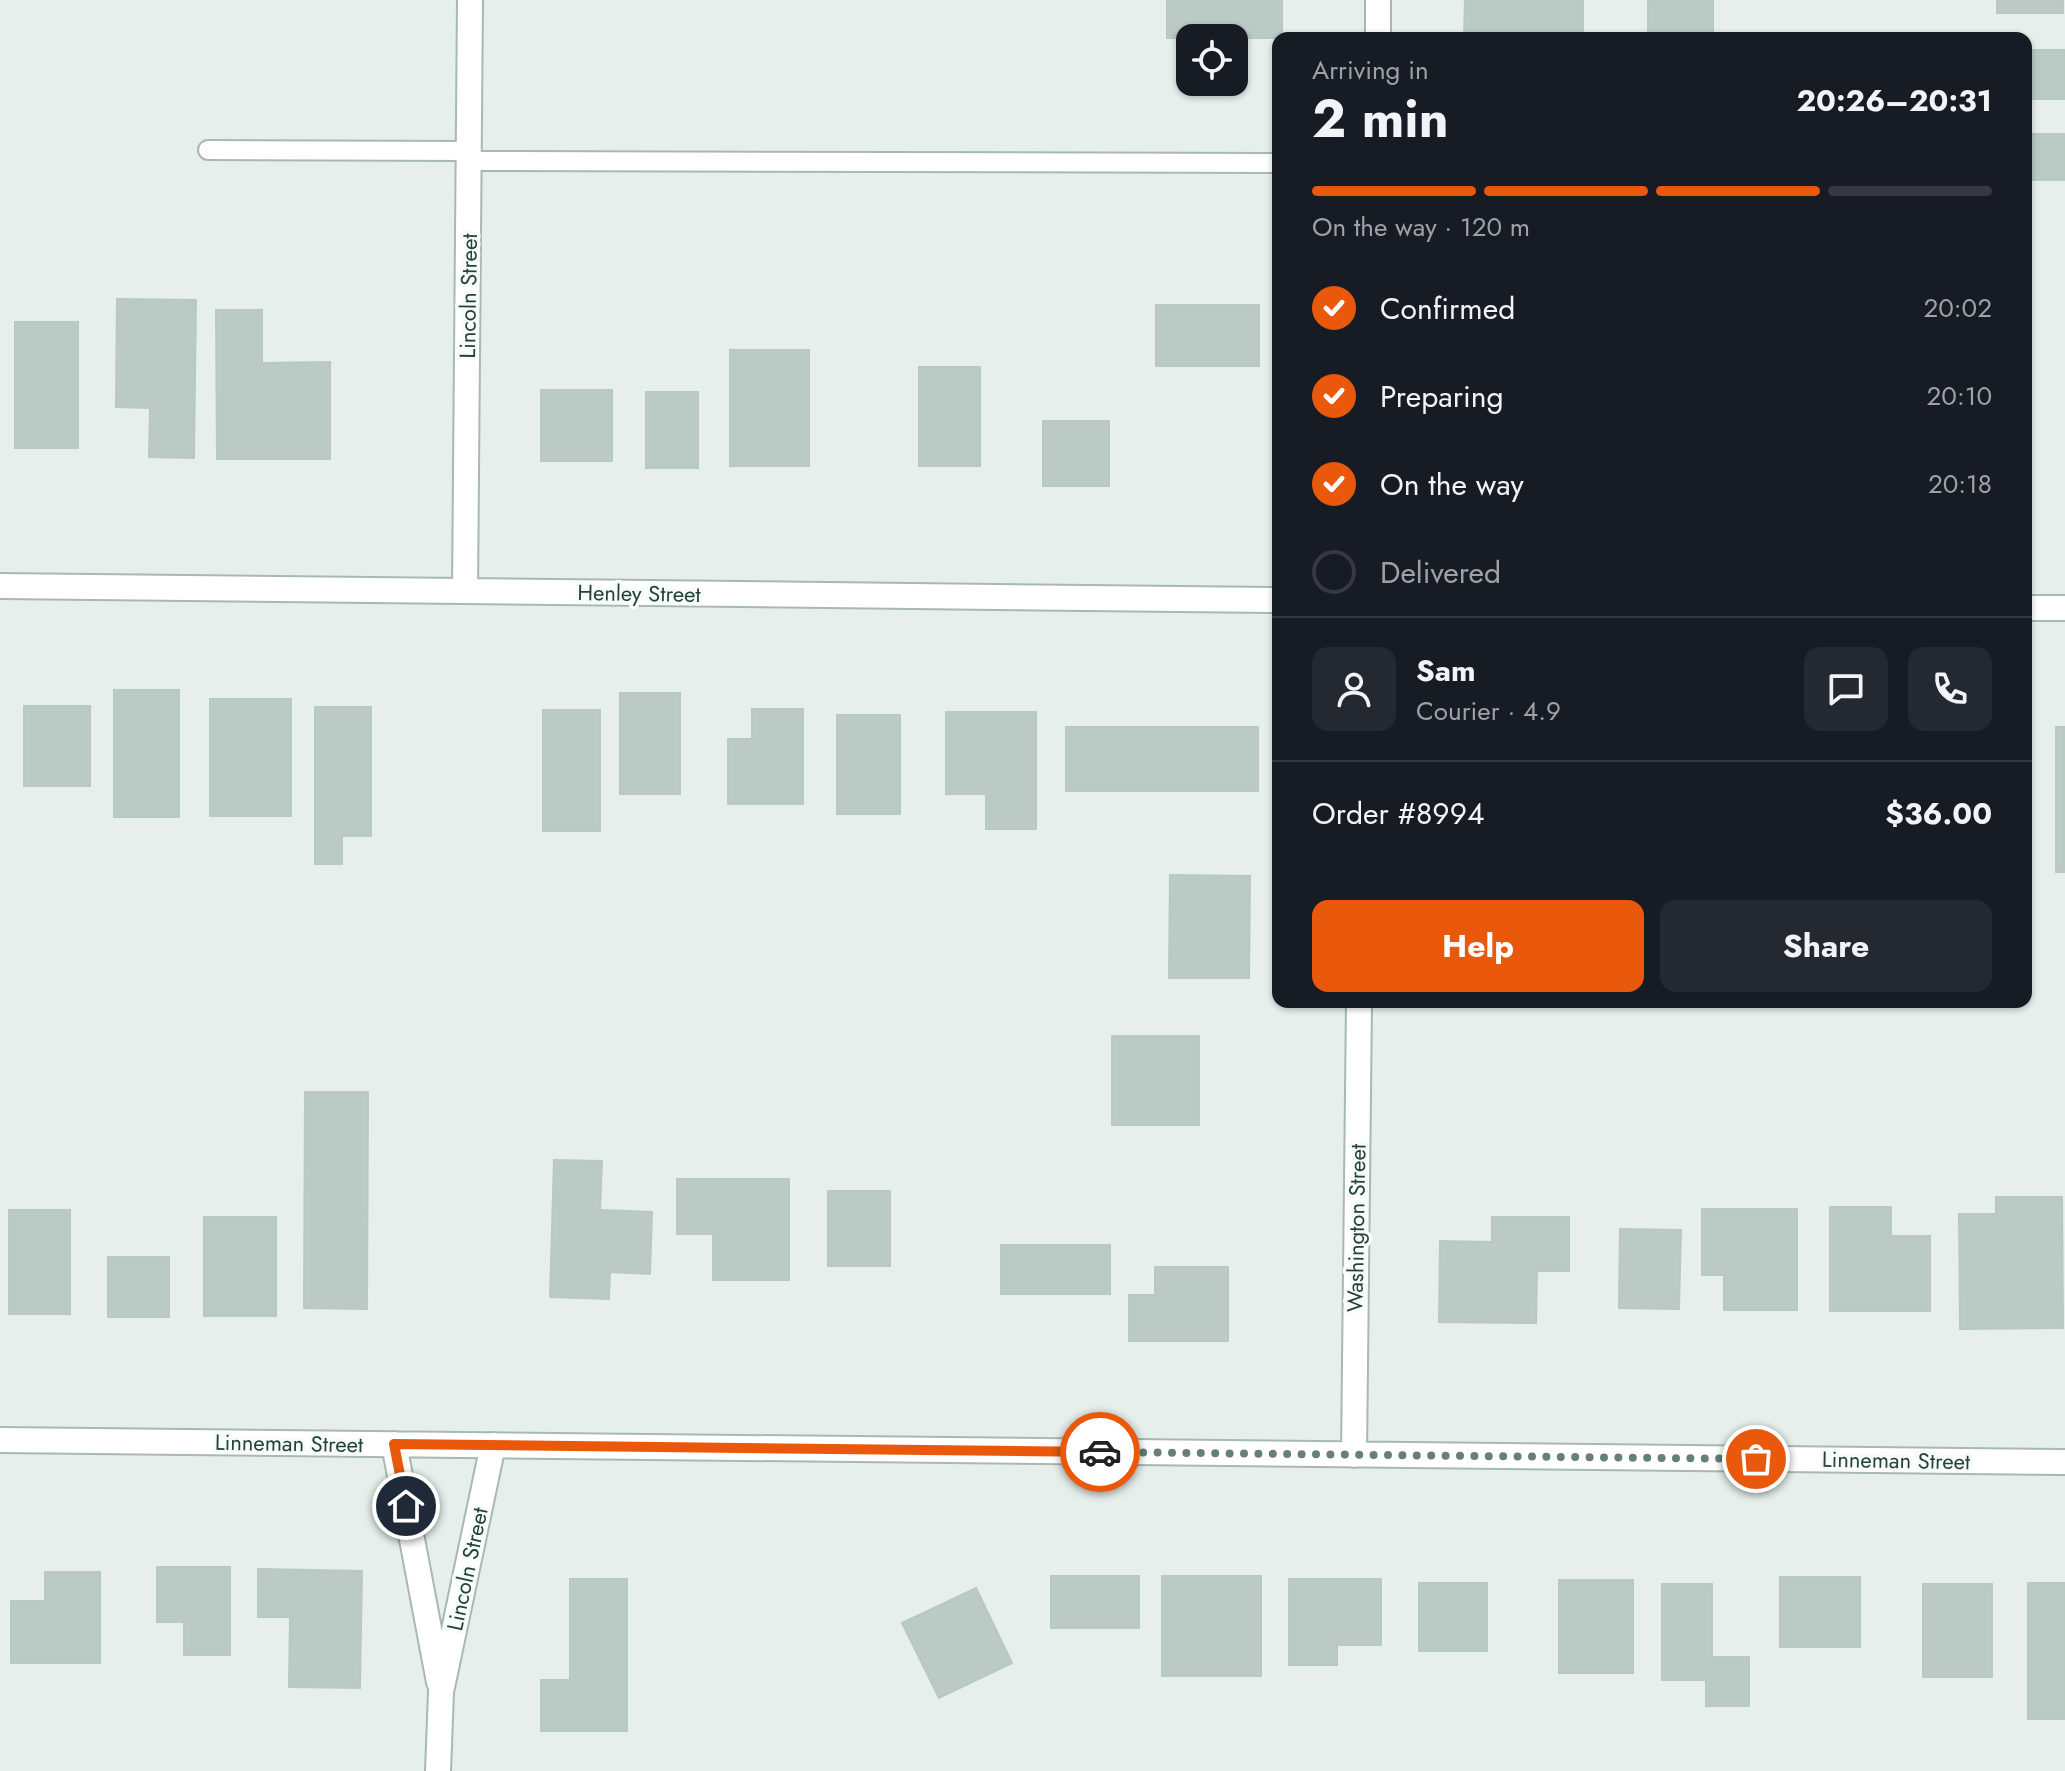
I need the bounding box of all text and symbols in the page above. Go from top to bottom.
map controls [1176,24,1248,96]
button: locate [1176,24,1248,96]
text: Arriving in [1312,51,1429,89]
text: 20:26–20:31 [1796,79,1992,122]
text: 2 min [1312,81,1449,157]
text: On the way · 120 m [1312,208,1530,246]
street label: Lincoln Street [451,232,485,359]
icon: check [1312,286,1356,330]
text: Confirmed [1380,287,1515,330]
text: 20:02 [1923,289,1992,327]
icon: check [1312,374,1356,418]
text: Preparing [1380,375,1504,418]
text: 20:10 [1927,377,1992,415]
icon: check [1312,462,1356,506]
text: On the way [1380,463,1524,506]
text: 20:18 [1928,465,1992,503]
text: Delivered [1380,551,1501,594]
street label: Henley Street [577,576,702,610]
button: person [1312,647,1396,731]
button: chat [1804,647,1888,731]
button: phone [1908,647,1992,731]
text: Sam [1416,649,1476,692]
text: Courier · 4.9 [1416,692,1561,730]
text: Order #8994 [1312,792,1484,835]
text: $36.00 [1885,792,1992,835]
button: Help [1312,900,1644,992]
button: Share [1660,900,1992,992]
street label: Washington Street [1339,1143,1373,1312]
courier [1060,1412,1140,1492]
pin [1722,1425,1790,1493]
street label: Linneman Street [215,1426,364,1460]
icon: car [1078,1430,1122,1474]
icon: bag [1734,1437,1778,1481]
street label: Linneman Street [1822,1443,1971,1477]
pin [372,1472,440,1540]
icon: home [384,1484,428,1528]
street label: Lincoln Street [438,1504,496,1634]

